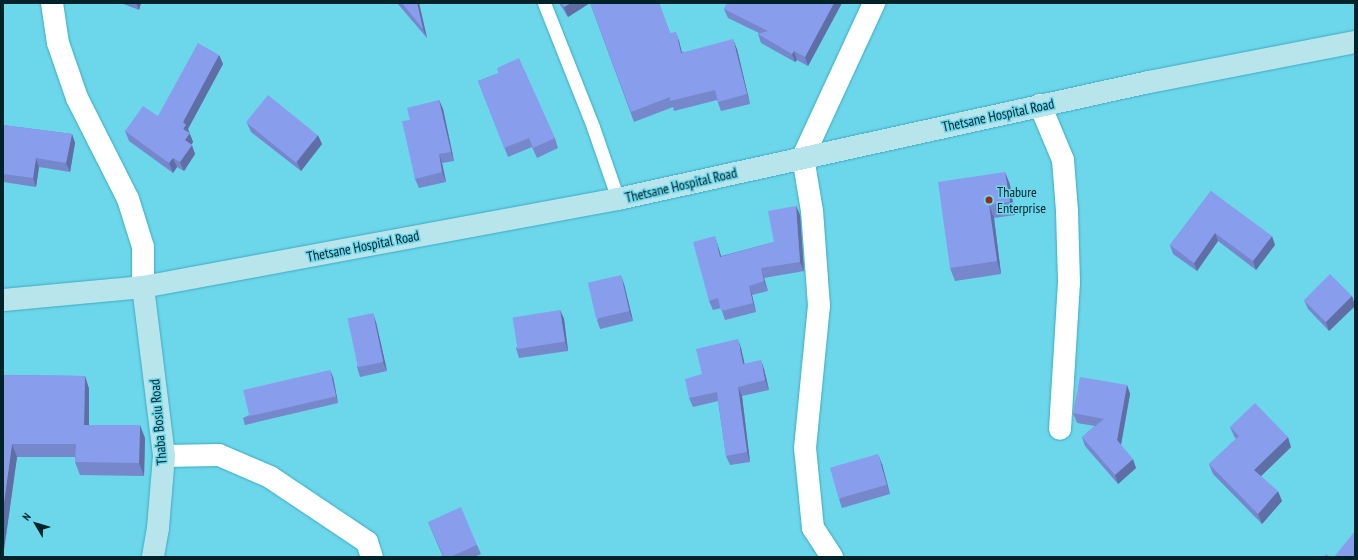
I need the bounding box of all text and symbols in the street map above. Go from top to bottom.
street label: Thetsane Hospital Road [940,95,1056,135]
street label: Thetsane Hospital Road [623,164,739,206]
place label: Thabure Enterprise [997,184,1046,216]
marker: Thabure Enterprise [984,195,994,205]
street label: Thetsane Hospital Road [305,227,421,265]
street label: Thaba Bosiu Road [146,378,170,466]
north arrow [16,504,56,544]
text: N [19,510,34,523]

